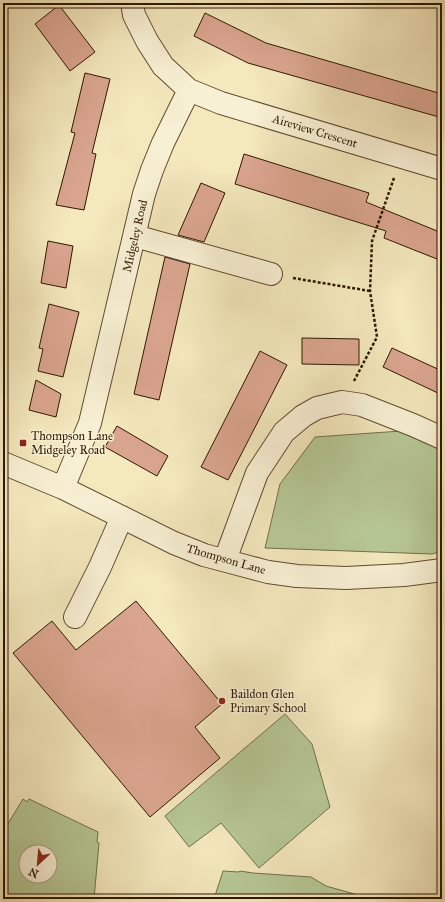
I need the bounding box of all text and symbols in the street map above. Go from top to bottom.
street label: Aireview Crescent [270,111,360,151]
street label: Midgeley Road [120,198,151,274]
place label: Thompson Lane Midgeley Road [31,429,113,458]
marker: Thompson Lane Midgeley Road [18,438,28,448]
street label: Thompson Lane [185,541,267,577]
place label: Baildon Glen Primary School [230,687,307,715]
marker: Baildon Glen Primary School [217,696,227,706]
north arrow [18,844,58,884]
text: N [26,864,41,880]

